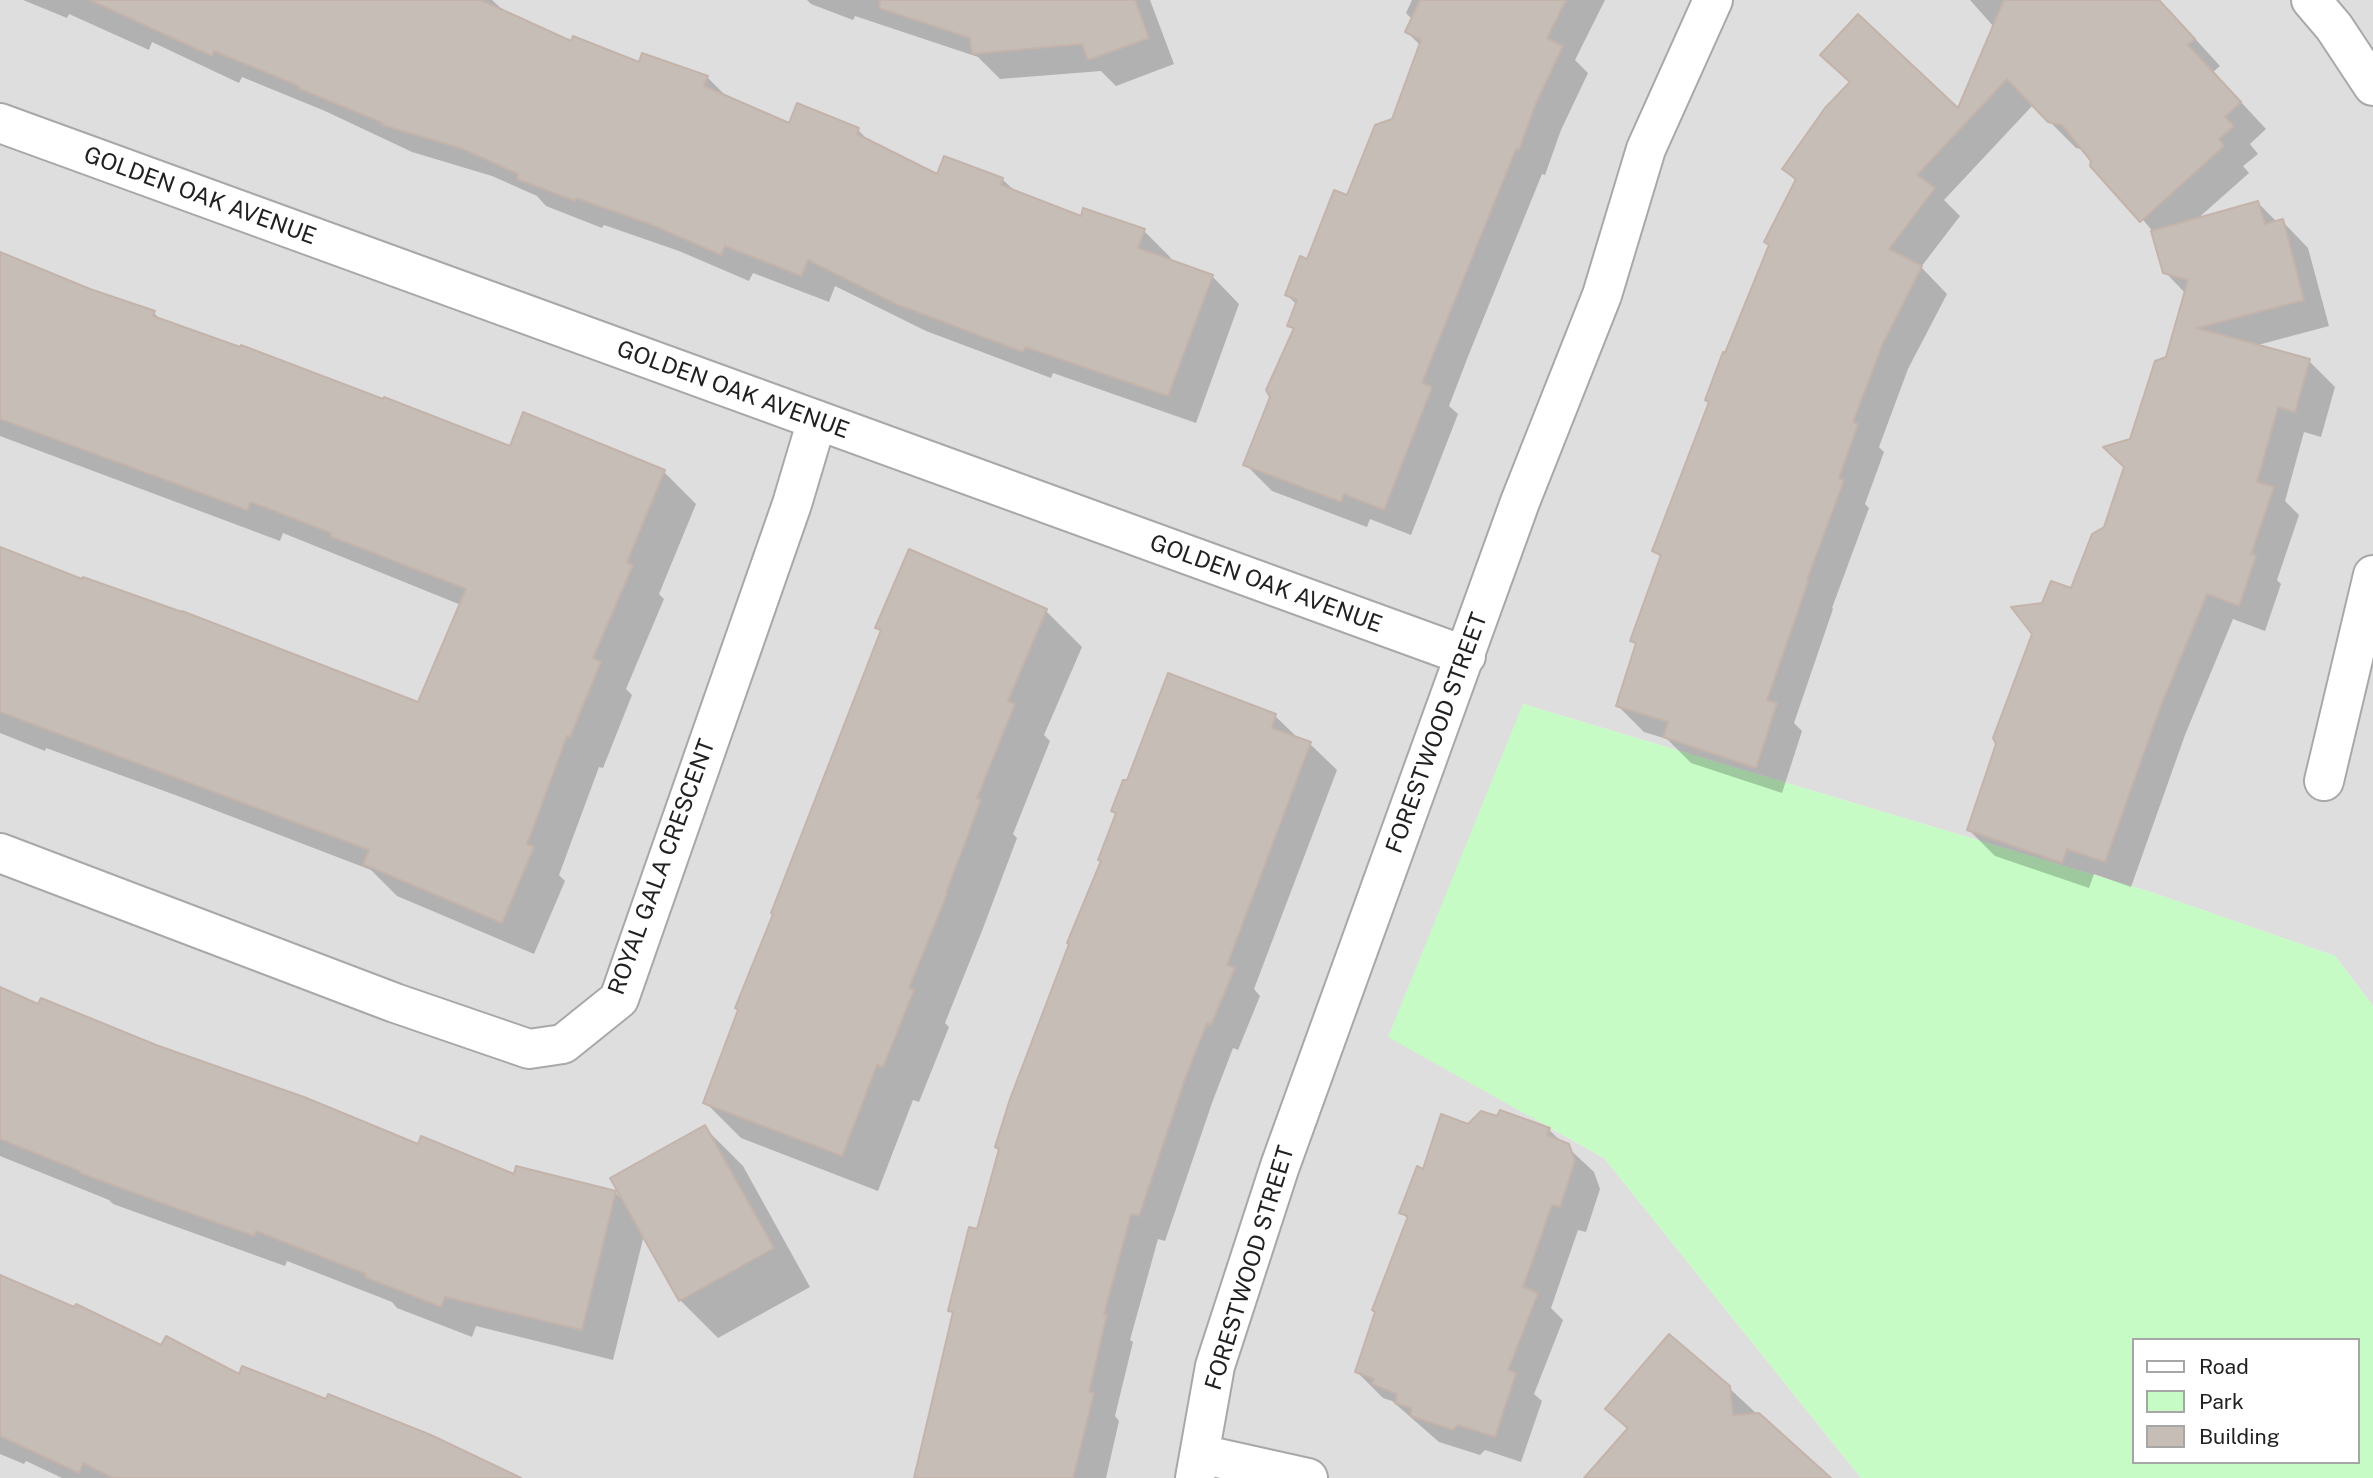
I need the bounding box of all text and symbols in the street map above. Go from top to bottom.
street label: GOLDEN OAK AVENUE [80,141,320,251]
street label: GOLDEN OAK AVENUE [613,335,853,445]
street label: GOLDEN OAK AVENUE [1146,529,1386,639]
street label: FORESTWOOD STREET [1381,609,1493,857]
street label: ROYAL GALA CRESCENT [603,735,721,999]
street label: FORESTWOOD STREET [1200,1143,1300,1393]
legend [2132,1338,2359,1464]
text: Road [2199,1354,2249,1379]
text: Park [2199,1389,2244,1414]
text: Building [2199,1424,2280,1449]

